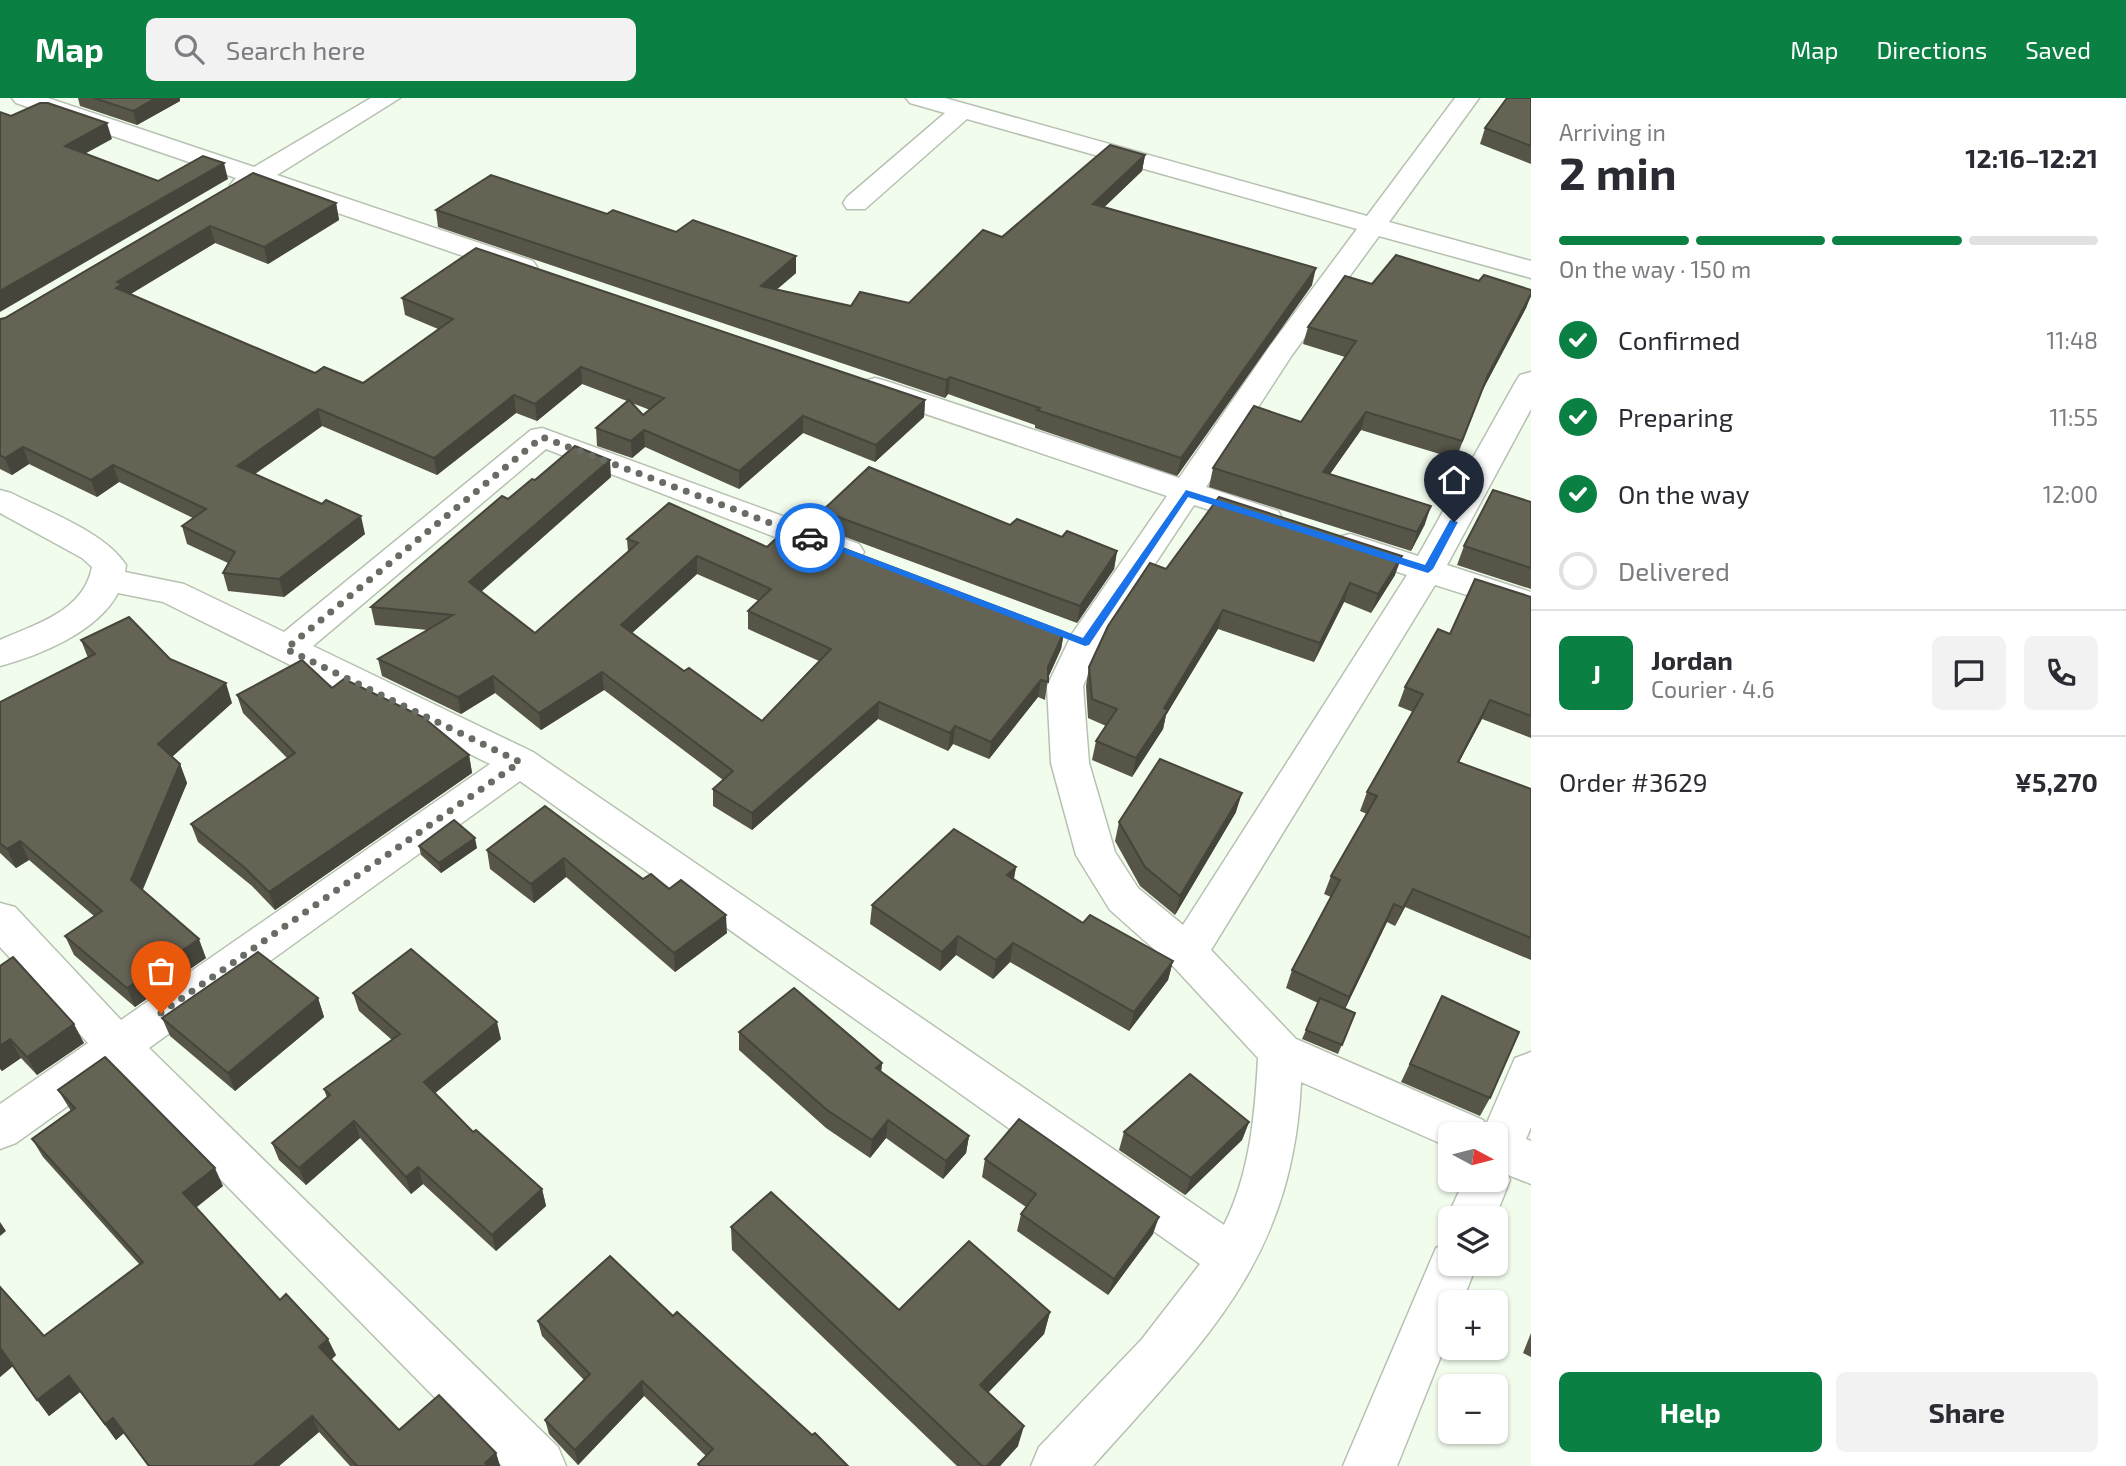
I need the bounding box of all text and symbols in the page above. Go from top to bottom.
search box [146,18,636,81]
text: Map [35,29,104,69]
icon: search [170,30,208,68]
text: Search here [226,34,365,65]
text: Map [1790,35,1838,64]
text: Directions [1876,35,1987,64]
text: Saved [2025,35,2091,64]
text: Arriving in [1559,118,1666,146]
text: 12:16–12:21 [1965,142,2098,173]
text: 2 min [1559,144,1677,199]
text: On the way · 150 m [1559,255,1751,283]
icon: check [1559,321,1597,359]
text: Confirmed [1618,324,1741,355]
text: 11:48 [2046,326,2098,354]
icon: check [1559,398,1597,436]
text: Preparing [1618,401,1733,432]
text: 11:55 [2050,403,2098,431]
pin [1424,450,1484,522]
icon: home [1435,461,1473,499]
icon: check [1559,475,1597,513]
text: On the way [1618,478,1749,509]
text: 12:00 [2043,480,2098,508]
courier [775,503,845,573]
icon: car [791,519,829,557]
text: Delivered [1618,555,1730,586]
button: chat [1932,636,2006,710]
button: phone [2024,636,2098,710]
text: Jordan [1651,644,1733,675]
text: J [1591,658,1601,689]
text: Courier · 4.6 [1651,675,1775,703]
text: Order #3629 [1559,766,1708,797]
text: ¥5,270 [2015,766,2098,797]
pin [131,941,191,1013]
icon: bag [142,952,180,990]
north arrow [1438,1122,1508,1192]
map controls [1438,1122,1508,1444]
button: layers [1438,1206,1508,1276]
button: + [1438,1290,1508,1360]
button: Help [1559,1372,1822,1452]
button: Share [1836,1372,2098,1452]
button: − [1438,1374,1508,1444]

